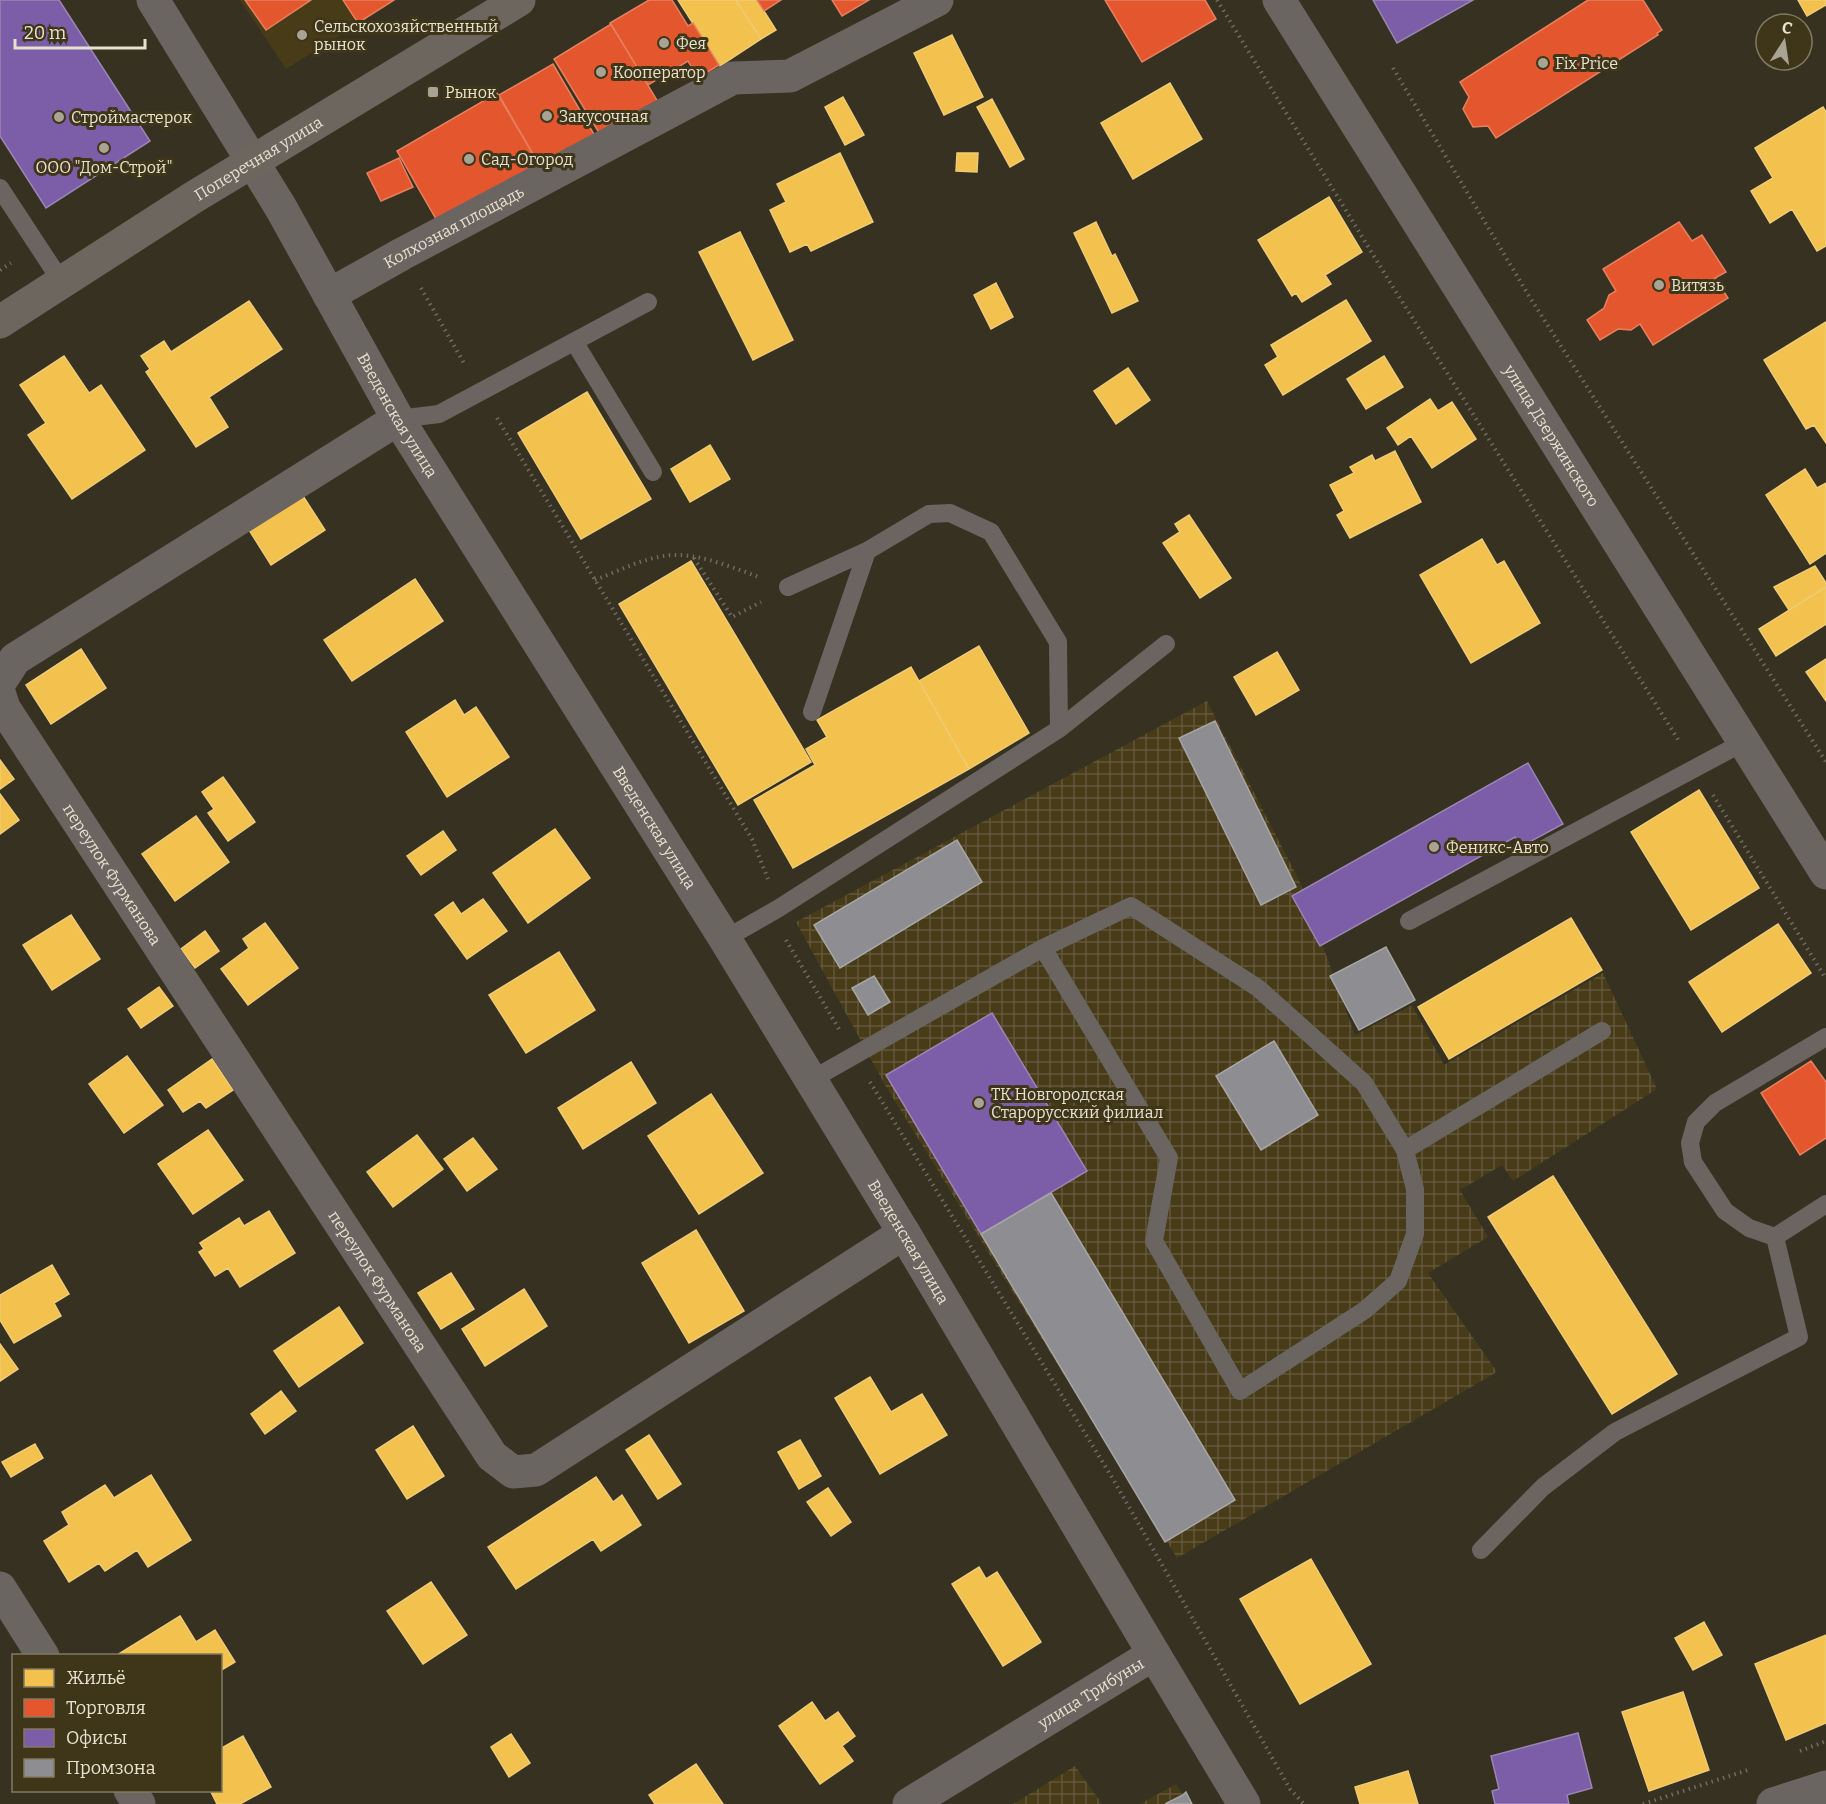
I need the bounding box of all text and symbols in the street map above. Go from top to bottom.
scale bar [15,12,146,50]
north arrow [1754,12,1814,72]
place label: Сельскохозяйственный рынок [314,17,498,54]
text: С [1780,17,1794,38]
text: 20 m [24,22,66,44]
marker: Сельскохозяйственный рынок [295,28,309,42]
place label: Фея [676,34,706,53]
marker: Фея [657,36,671,50]
place label: Fix Price [1555,54,1618,73]
marker: Fix Price [1536,56,1550,70]
place label: Кооператор [613,63,706,82]
marker: Кооператор [594,65,608,79]
place label: Рынок [445,83,497,102]
marker: Рынок [426,85,440,99]
place label: Закусочная [559,107,648,126]
place label: Строймастерок [71,108,192,127]
marker: Закусочная [540,109,554,123]
marker: Строймастерок [52,110,66,124]
street label: Поперечная улица [191,112,326,205]
marker: ООО "Дом-Строй" [97,141,111,155]
place label: Сад-Огород [481,150,573,169]
marker: Сад-Огород [462,152,476,166]
place label: ООО "Дом-Строй" [35,158,173,177]
street label: Колхозная площадь [380,182,527,272]
place label: Витязь [1671,276,1724,295]
marker: Витязь [1652,278,1666,292]
street label: Введенская улица [353,350,441,481]
street label: улица Дзержинского [1499,361,1603,510]
street label: Введенская улица [609,763,700,893]
street label: переулок Фурманова [59,800,165,949]
place label: Феникс-Авто [1446,838,1549,857]
marker: Феникс-Авто [1427,840,1441,854]
place label: ТК Новгородская Старорусский филиал [991,1085,1163,1122]
marker: ТК Новгородская Старорусский филиал [972,1096,986,1110]
street label: Введенская улица [864,1177,953,1308]
street label: переулок Фурманова [324,1207,431,1356]
legend [12,1654,222,1792]
street label: улица Трибуны [1034,1654,1147,1733]
text: Жильё [66,1667,126,1689]
text: Торговля [66,1697,146,1719]
text: Офисы [66,1727,127,1749]
text: Промзона [66,1757,156,1779]

